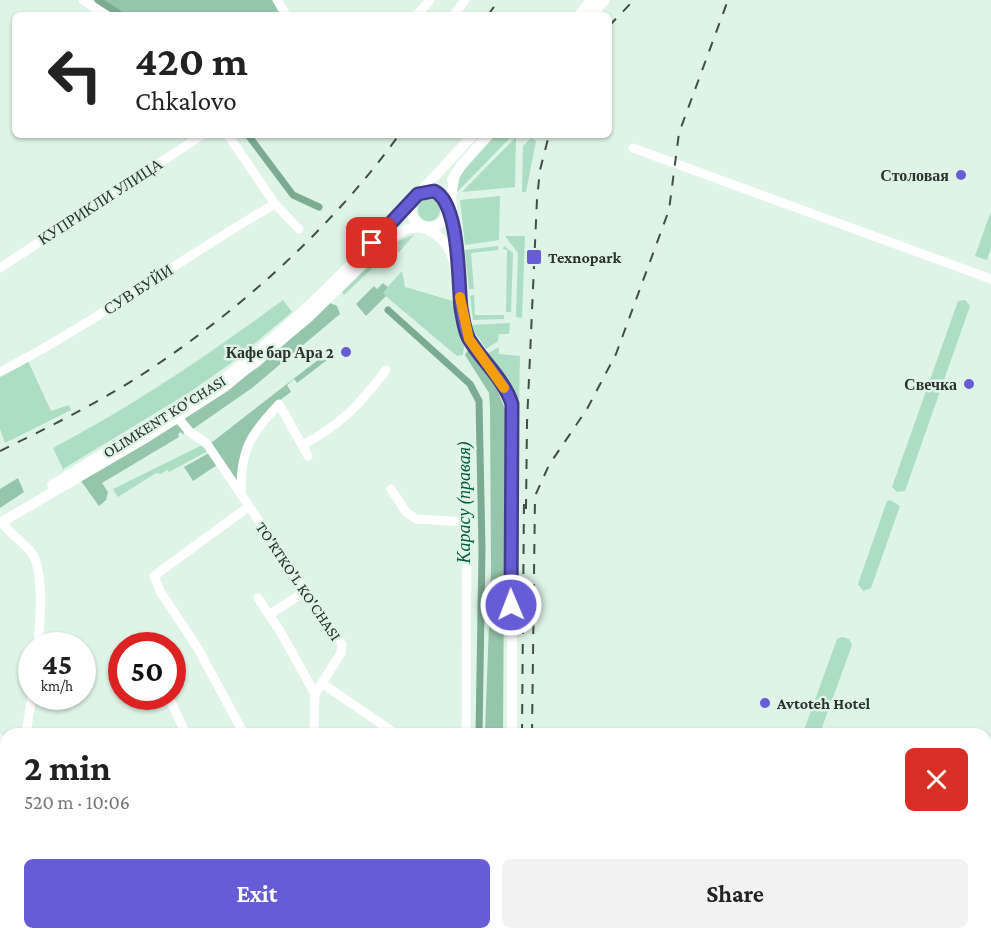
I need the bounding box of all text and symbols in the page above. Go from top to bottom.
icon: left [36,36,114,114]
text: 420 m [135,37,248,84]
text: Chkalovo [135,86,237,116]
street label: КУПРИКЛИ УЛИЦА [35,155,167,249]
place label: Столовая [880,167,949,184]
marker: Столовая [954,168,968,182]
pin [346,217,397,268]
icon: arrive [355,226,388,259]
marker: Texnopark [525,248,543,266]
place label: Texnopark [548,249,622,266]
street label: СУВ БУЙИ [100,260,176,318]
place label: Кафе бар Ара 2 [226,344,334,362]
marker: Кафе бар Ара 2 [339,345,353,359]
street label: OLIMKENT KO'CHASI [100,372,229,461]
place label: Свечка [904,376,957,393]
marker: Свечка [962,377,976,391]
water label: Карасу (правая) [454,441,475,564]
street label: TO'RTKO'L KO'CHASI [253,519,345,644]
position arrow [479,573,543,637]
speed limit sign: 50 [108,632,186,710]
text: 45 [42,647,72,680]
text: km/h [41,678,73,694]
place label: Avtoteh Hotel [776,695,871,712]
marker: Avtoteh Hotel [758,696,772,710]
text: 2 min [24,748,111,788]
button: close [905,748,968,811]
text: 520 m · 10:06 [24,791,130,813]
button: Exit [24,859,490,928]
button: Share [502,859,968,928]

